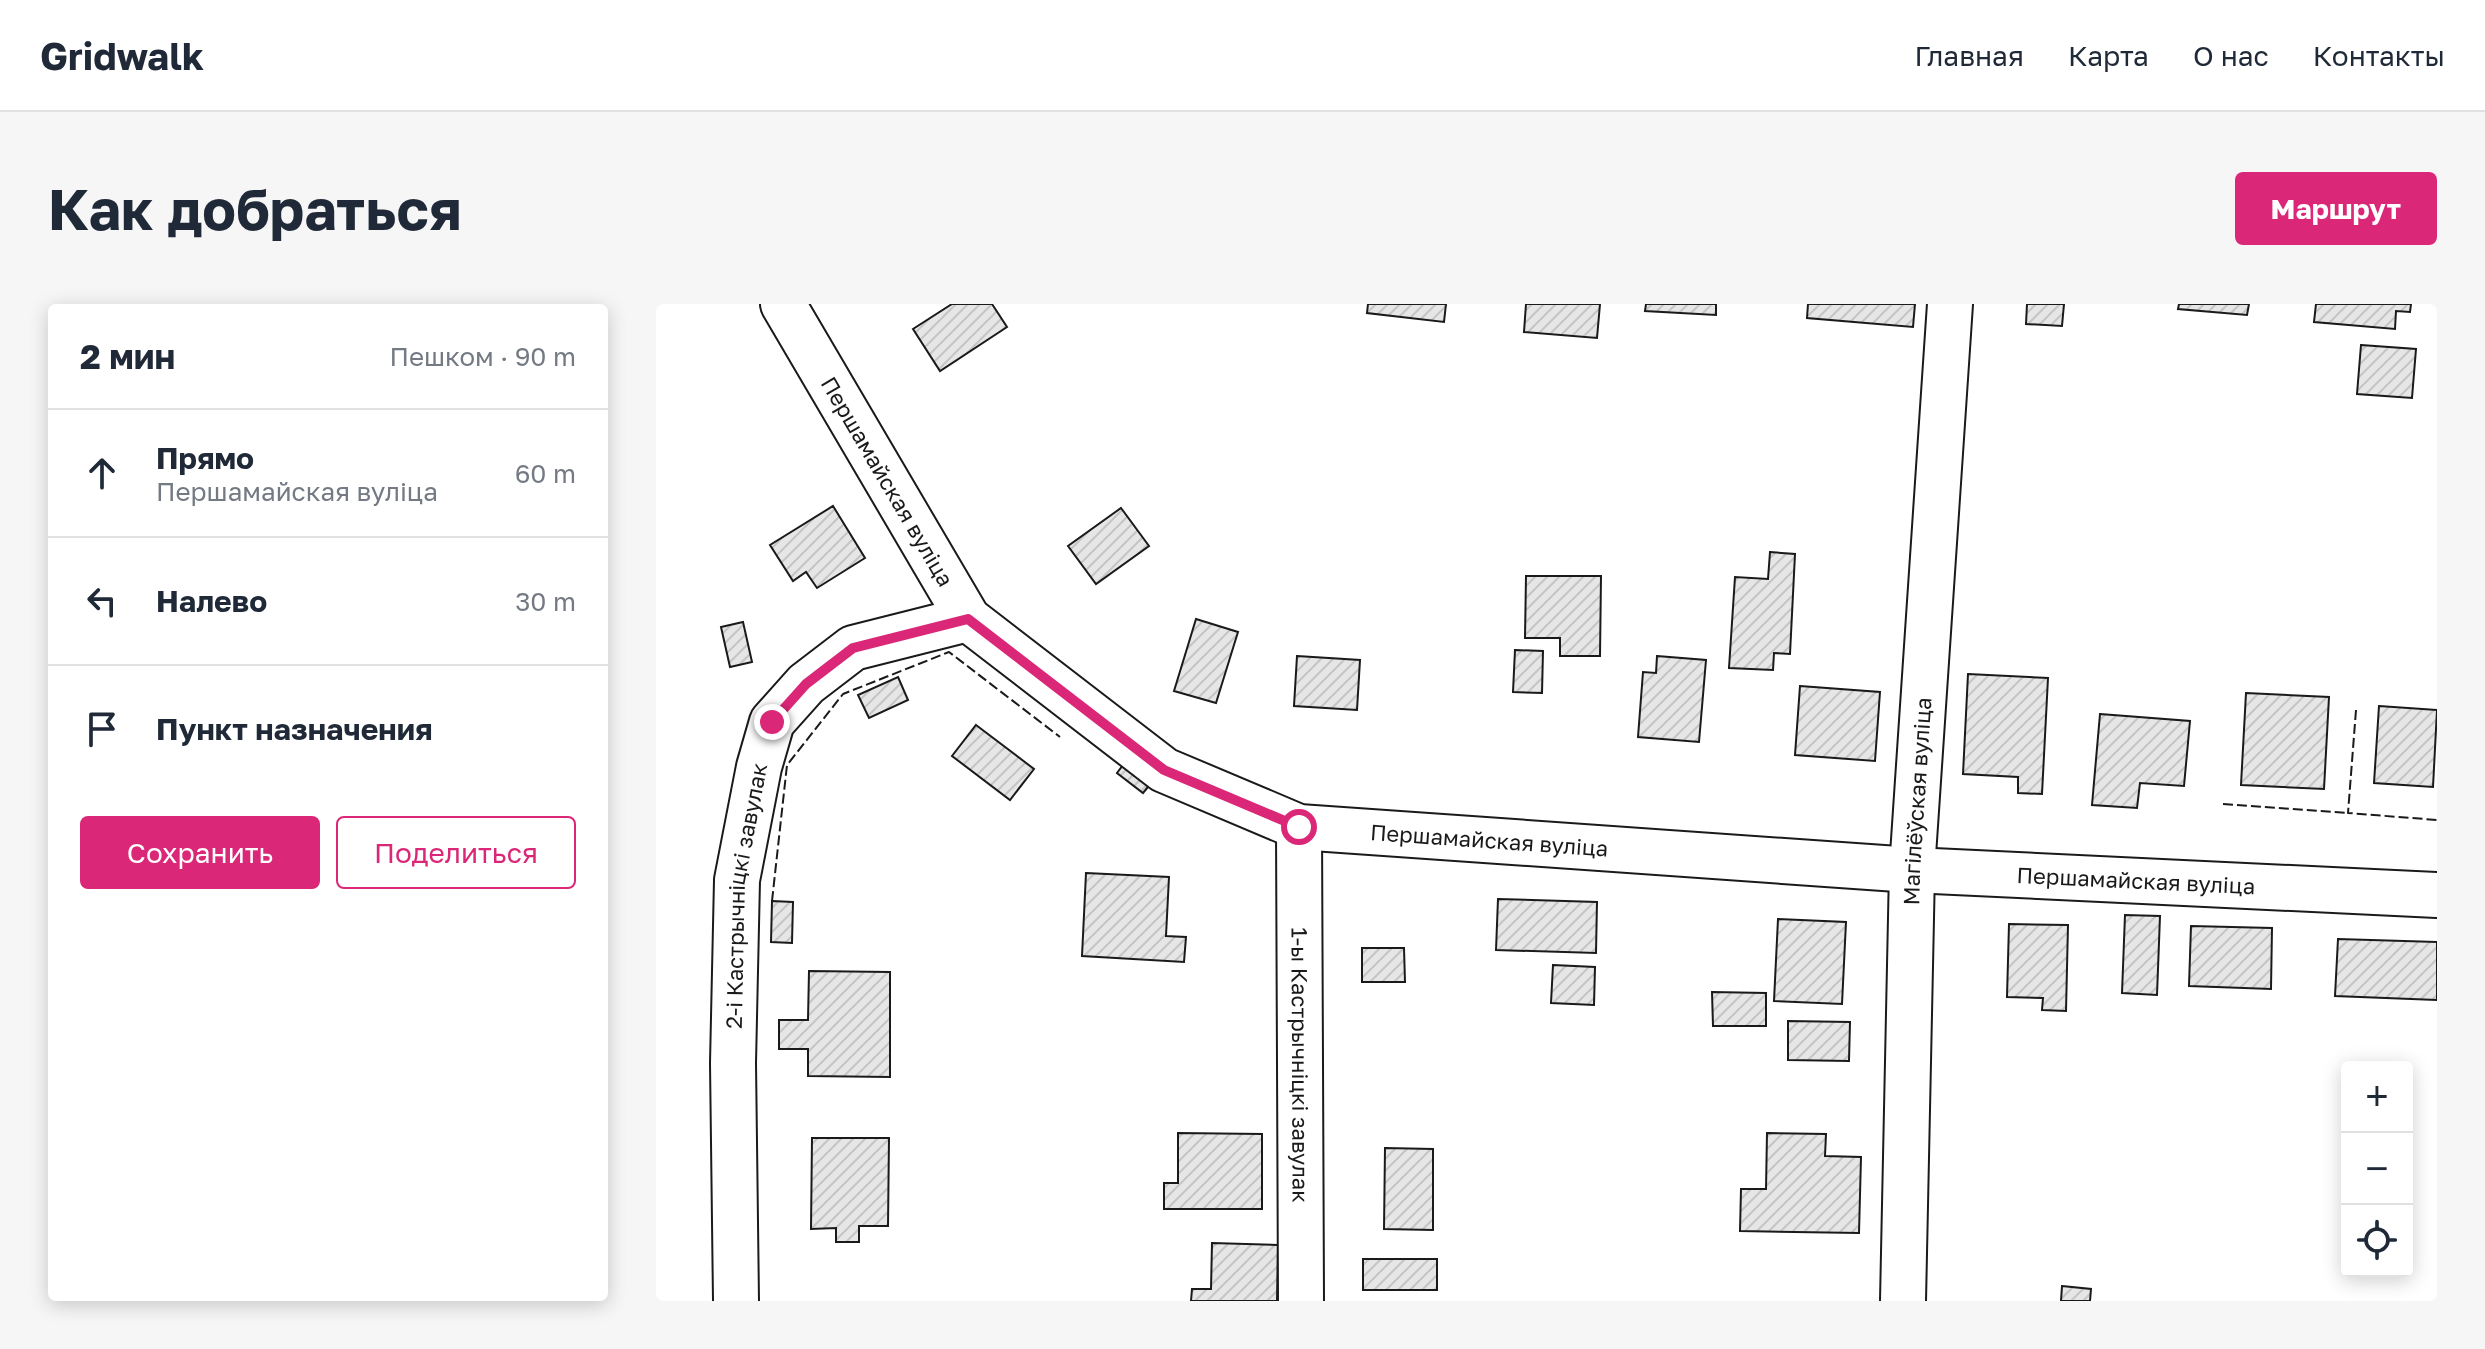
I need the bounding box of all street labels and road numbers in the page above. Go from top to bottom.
street label: Першамайская вуліца [816,372,960,591]
street label: Магілёўская вуліца [1897,696,1937,906]
street label: 2-і Кастрычніцкі завулак [720,760,773,1029]
street label: Першамайская вуліца [1369,818,1609,862]
street label: Першамайская вуліца [2016,861,2256,899]
street label: 1-ы Кастрычніцкі завулак [1286,927,1315,1203]

